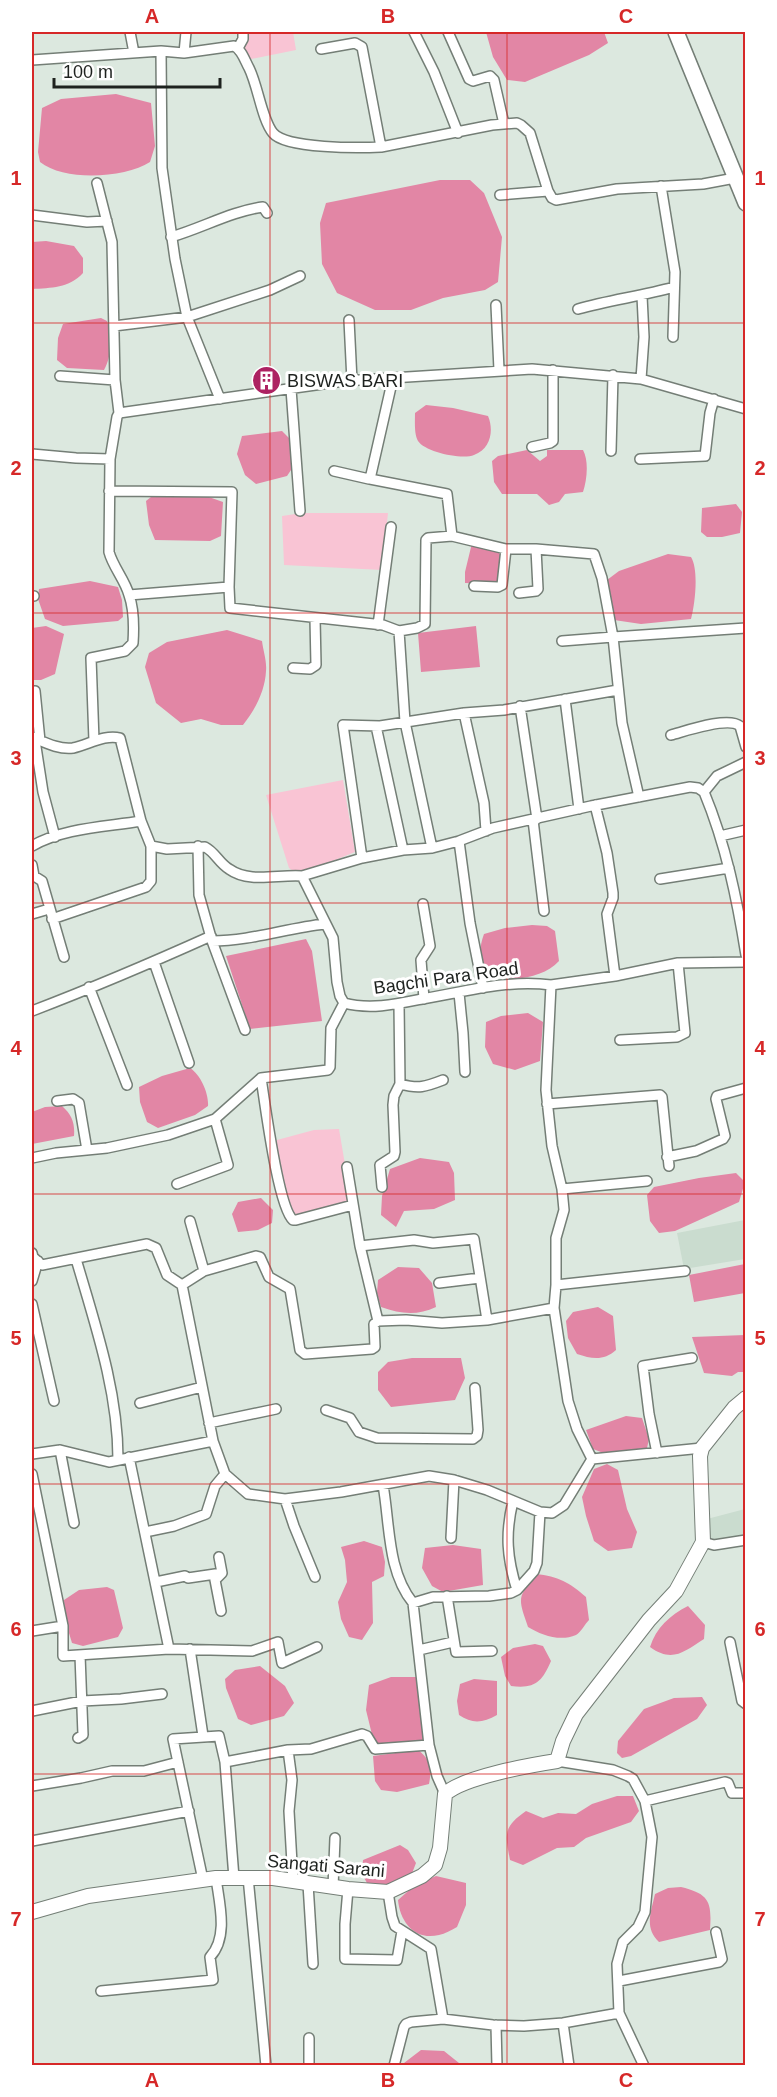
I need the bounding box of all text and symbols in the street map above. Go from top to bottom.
text: A [145,5,159,27]
text: B [381,5,395,27]
text: C [619,5,633,27]
scale bar [54,51,220,89]
text: 100 m [63,62,113,82]
text: 1 [10,167,22,189]
text: 1 [754,167,766,189]
building icon: BISWAS BARI [250,365,282,397]
place label: BISWAS BARI [287,371,403,391]
text: 2 [10,457,22,479]
text: 2 [754,457,766,479]
text: 3 [10,747,22,769]
text: 3 [754,747,766,769]
street label: Bagchi Para Road [372,958,520,998]
text: 4 [10,1037,22,1059]
text: 4 [754,1037,766,1059]
text: 5 [10,1327,22,1349]
text: 5 [754,1327,766,1349]
text: 6 [10,1618,22,1640]
text: 6 [754,1618,766,1640]
street label: Sangati Sarani [266,1851,386,1881]
text: 7 [10,1908,22,1930]
text: 7 [754,1908,766,1930]
text: A [145,2069,159,2091]
text: B [381,2069,395,2091]
text: C [619,2069,633,2091]

